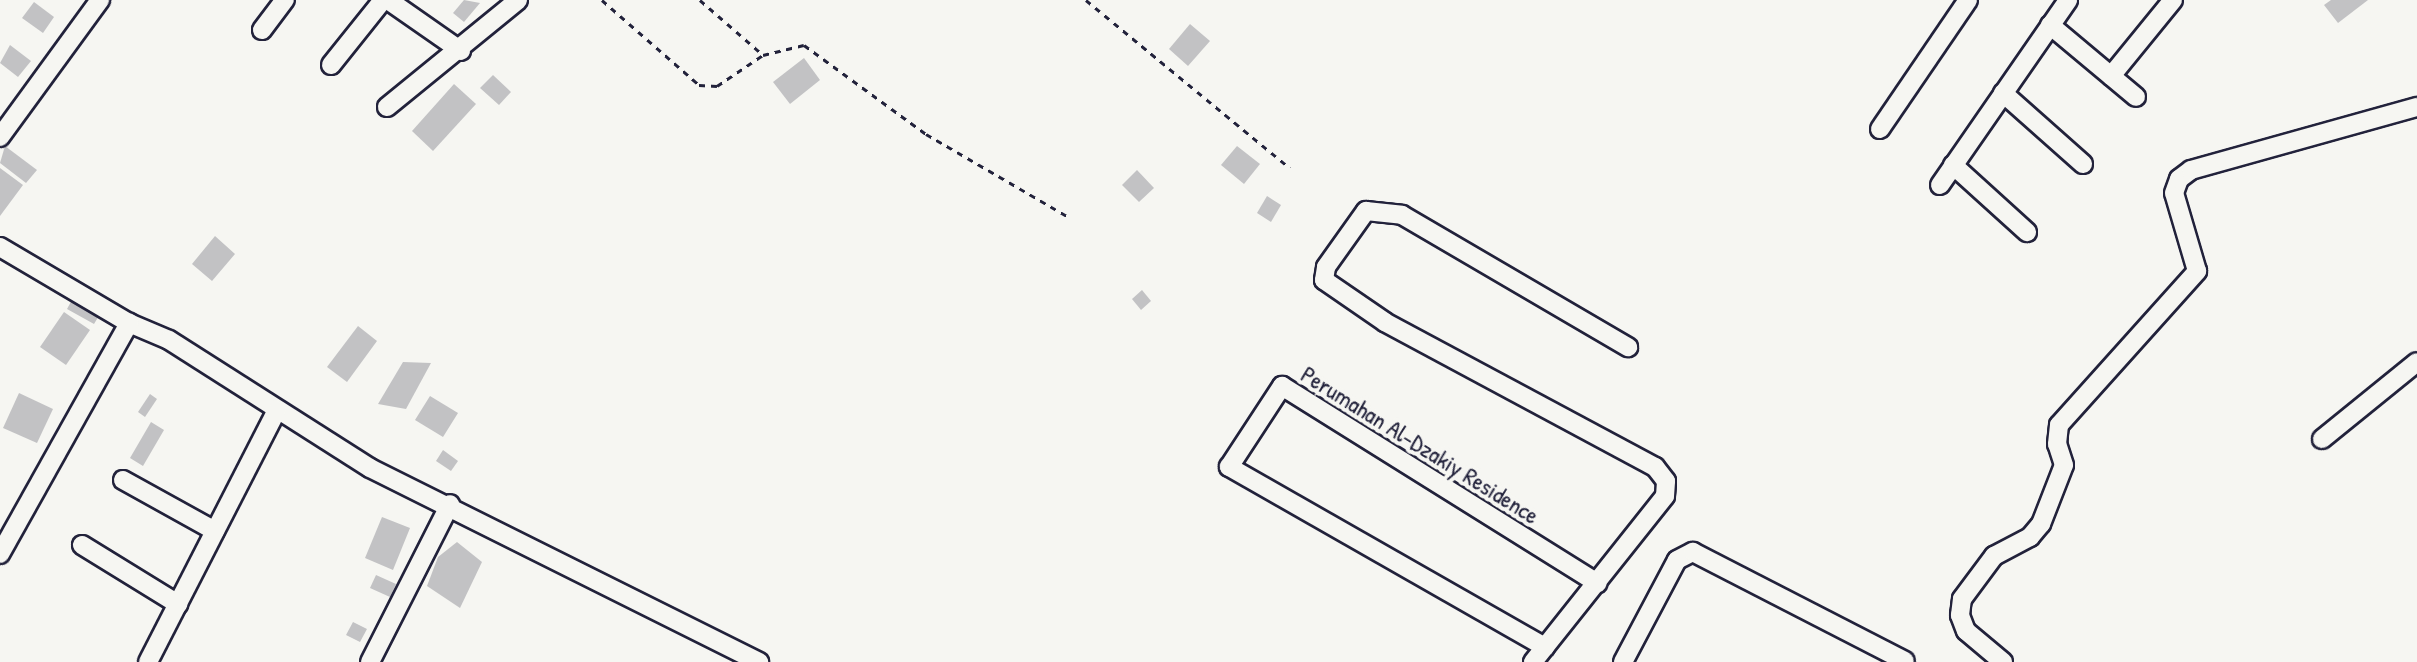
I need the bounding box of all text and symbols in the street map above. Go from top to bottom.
street label: Perumahan Al-Dzakiy Residence [1296,360,1544,530]

